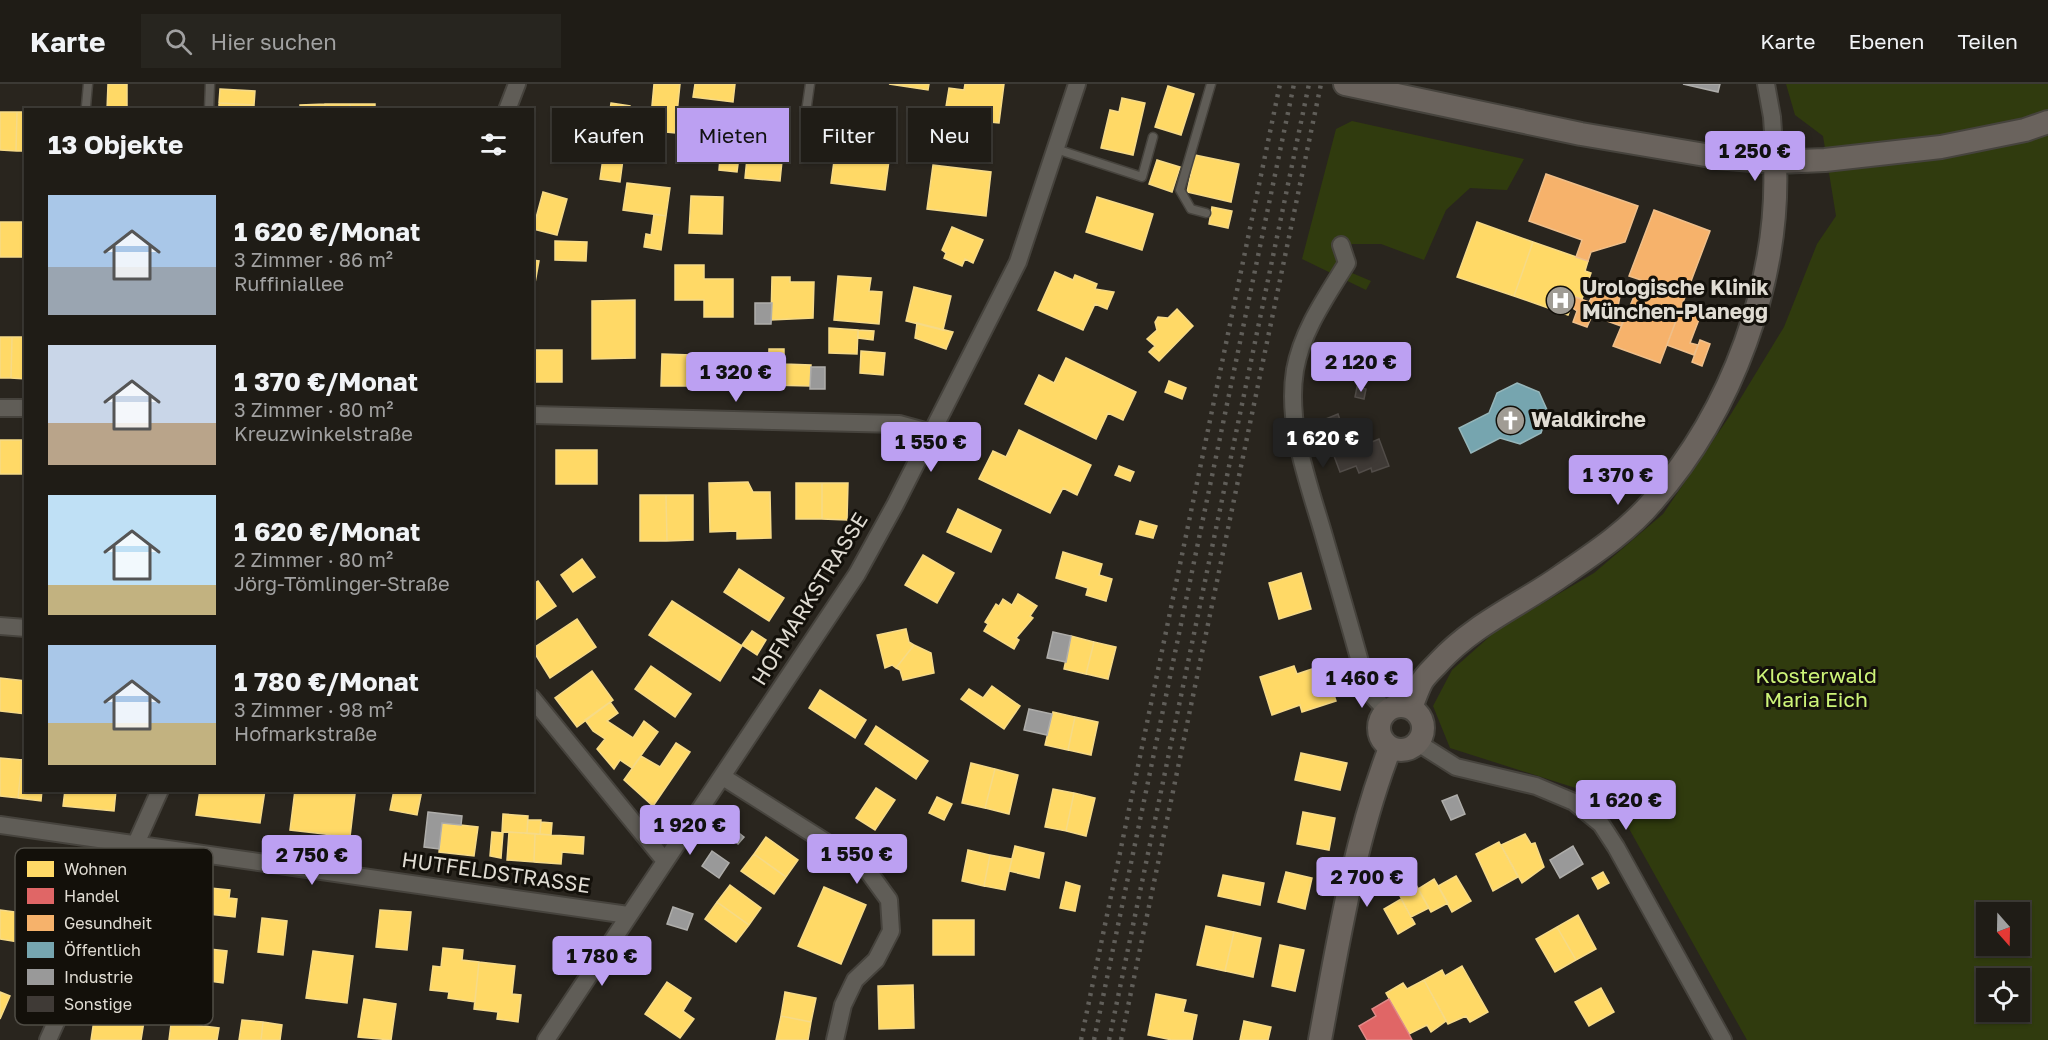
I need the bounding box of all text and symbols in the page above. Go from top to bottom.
search box [141,14,561,68]
text: Karte [30,25,105,58]
icon: search [162,25,195,58]
text: Hier suchen [210,28,337,55]
text: Karte [1760,28,1816,54]
text: Ebenen [1849,28,1924,54]
text: Teilen [1957,28,2018,54]
chip: Kaufen [552,108,665,162]
chip: Mieten [677,108,789,162]
chip: Filter [801,108,896,162]
chip: Neu [908,108,991,162]
icon: filters [477,128,510,161]
text: 13 Objekte [48,129,183,160]
pin: 1 250 € [1700,131,1810,182]
text: 1 250 € [1719,138,1791,162]
text: 1 620 €/Monat [234,216,420,247]
icon: home [96,219,168,291]
text: 3 Zimmer · 86 m² [234,247,393,271]
text: Ruffiniallee [234,271,344,295]
place label: Urologische Klinik München-Planegg [1582,274,1769,324]
hospital icon: Urologische Klinik München-Planegg [1545,284,1577,316]
pin: 2 120 € [1306,342,1416,393]
text: 2 120 € [1325,349,1397,373]
pin: 1 320 € [681,352,791,403]
text: 1 320 € [700,359,772,383]
text: 1 370 €/Monat [234,366,418,397]
icon: home [96,369,168,441]
text: 3 Zimmer · 80 m² [234,397,393,421]
church icon: Waldkirche [1494,404,1526,436]
place label: Waldkirche [1531,406,1646,432]
pin: 1 620 € [1268,418,1378,469]
text: Kreuzwinkelstraße [234,421,413,445]
pin: 1 550 € [876,422,986,473]
text: 1 620 € [1287,425,1359,449]
text: 1 550 € [895,429,967,453]
pin: 1 370 € [1563,455,1673,506]
text: 1 370 € [1583,462,1653,486]
street label: HOFMARKSTRASSE [746,507,873,690]
text: 1 620 €/Monat [234,516,420,547]
icon: home [96,519,168,591]
text: 2 Zimmer · 80 m² [234,547,393,571]
text: Jörg-Tömlinger-Straße [234,571,450,595]
pin: 1 460 € [1307,658,1417,709]
park label: Klosterwald Maria Eich [1755,662,1877,712]
text: 1 460 € [1326,665,1398,689]
text: 1 780 €/Monat [234,666,419,697]
icon: home [96,669,168,741]
text: 3 Zimmer · 98 m² [234,697,393,721]
text: Hofmarkstraße [234,721,377,745]
pin: 1 620 € [1571,780,1681,831]
text: 1 620 € [1590,787,1662,811]
pin: 1 920 € [635,805,745,856]
text: 1 920 € [654,812,726,836]
pin: 1 550 € [802,834,912,885]
pin: 2 750 € [257,835,367,886]
text: 1 550 € [821,841,893,865]
text: 2 750 € [276,842,348,866]
street label: HUTFELDSTRASSE [400,846,592,898]
legend [15,848,213,1025]
pin: 2 700 € [1312,857,1422,908]
text: Wohnen [64,859,127,879]
text: 2 700 € [1330,864,1404,888]
text: Handel [64,886,119,906]
north arrow [1976,902,2030,956]
map controls [1976,902,2030,1022]
text: Gesundheit [64,913,152,933]
pin: 1 780 € [547,936,657,987]
text: Öffentlich [64,940,141,960]
text: 1 780 € [566,943,638,967]
text: Industrie [64,967,133,987]
button: locate [1976,968,2030,1022]
text: Sonstige [64,994,132,1014]

